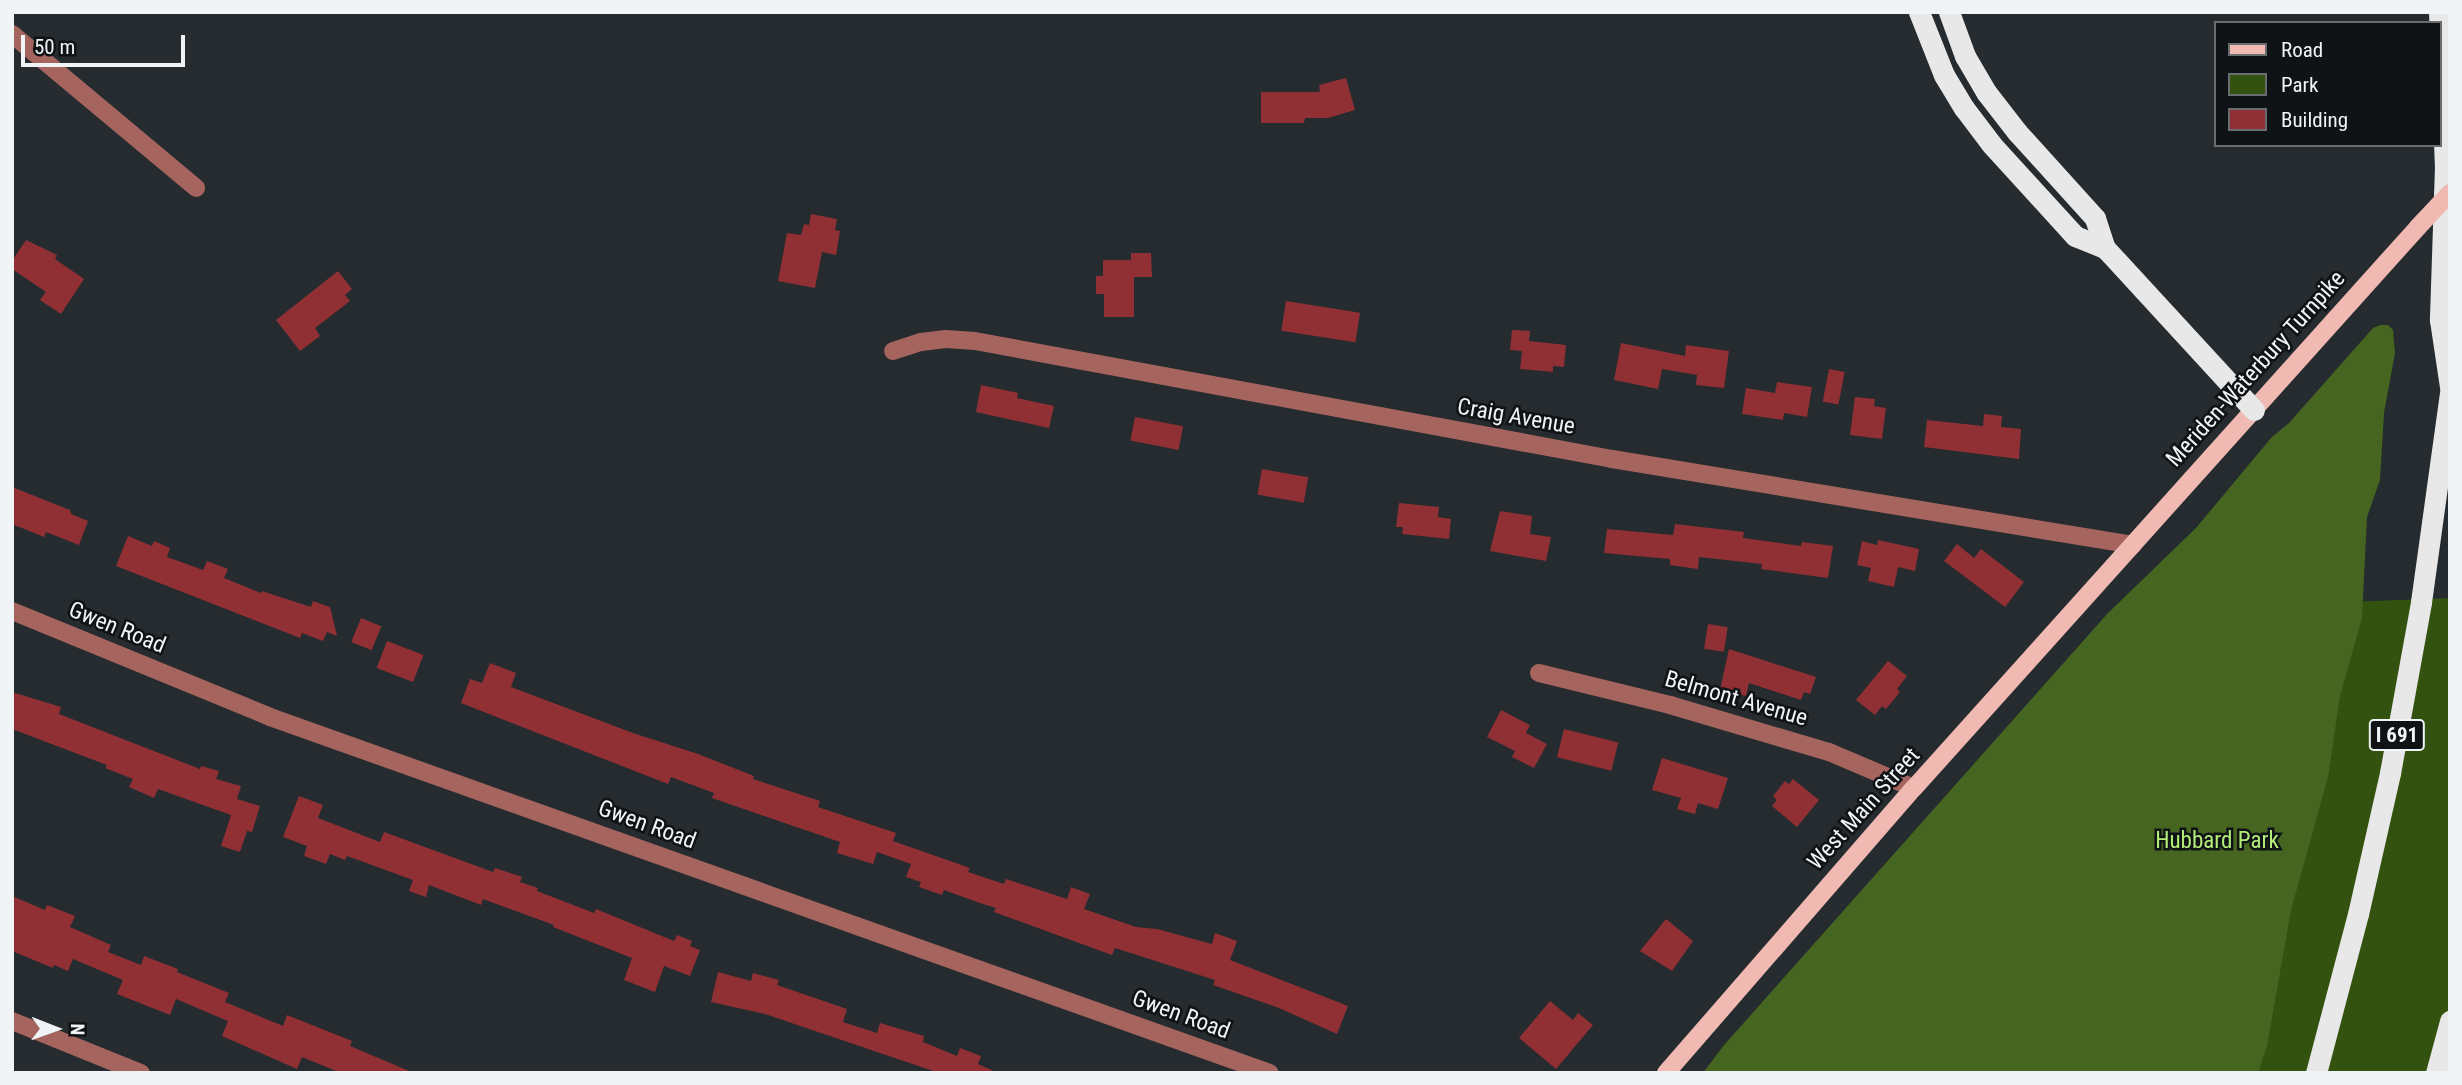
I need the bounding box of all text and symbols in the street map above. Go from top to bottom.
scale bar [24,21,189,65]
legend [2214,21,2441,147]
text: 50 m [34,35,75,59]
text: Road [2281,38,2323,62]
text: Park [2281,73,2318,97]
text: Building [2281,108,2348,132]
street label: Meriden-Waterbury Turnpike [2161,265,2351,473]
street label: Craig Avenue [1455,393,1577,441]
street label: Gwen Road [65,596,169,660]
street label: Belmont Avenue [1662,665,1810,733]
road number: I 691 [2367,718,2427,752]
street label: West Main Street [1802,742,1926,876]
street label: Gwen Road [594,795,700,855]
park label: Hubbard Park [2155,827,2279,855]
street label: Gwen Road [1128,985,1234,1045]
north arrow [21,994,91,1064]
text: N [66,1023,89,1035]

